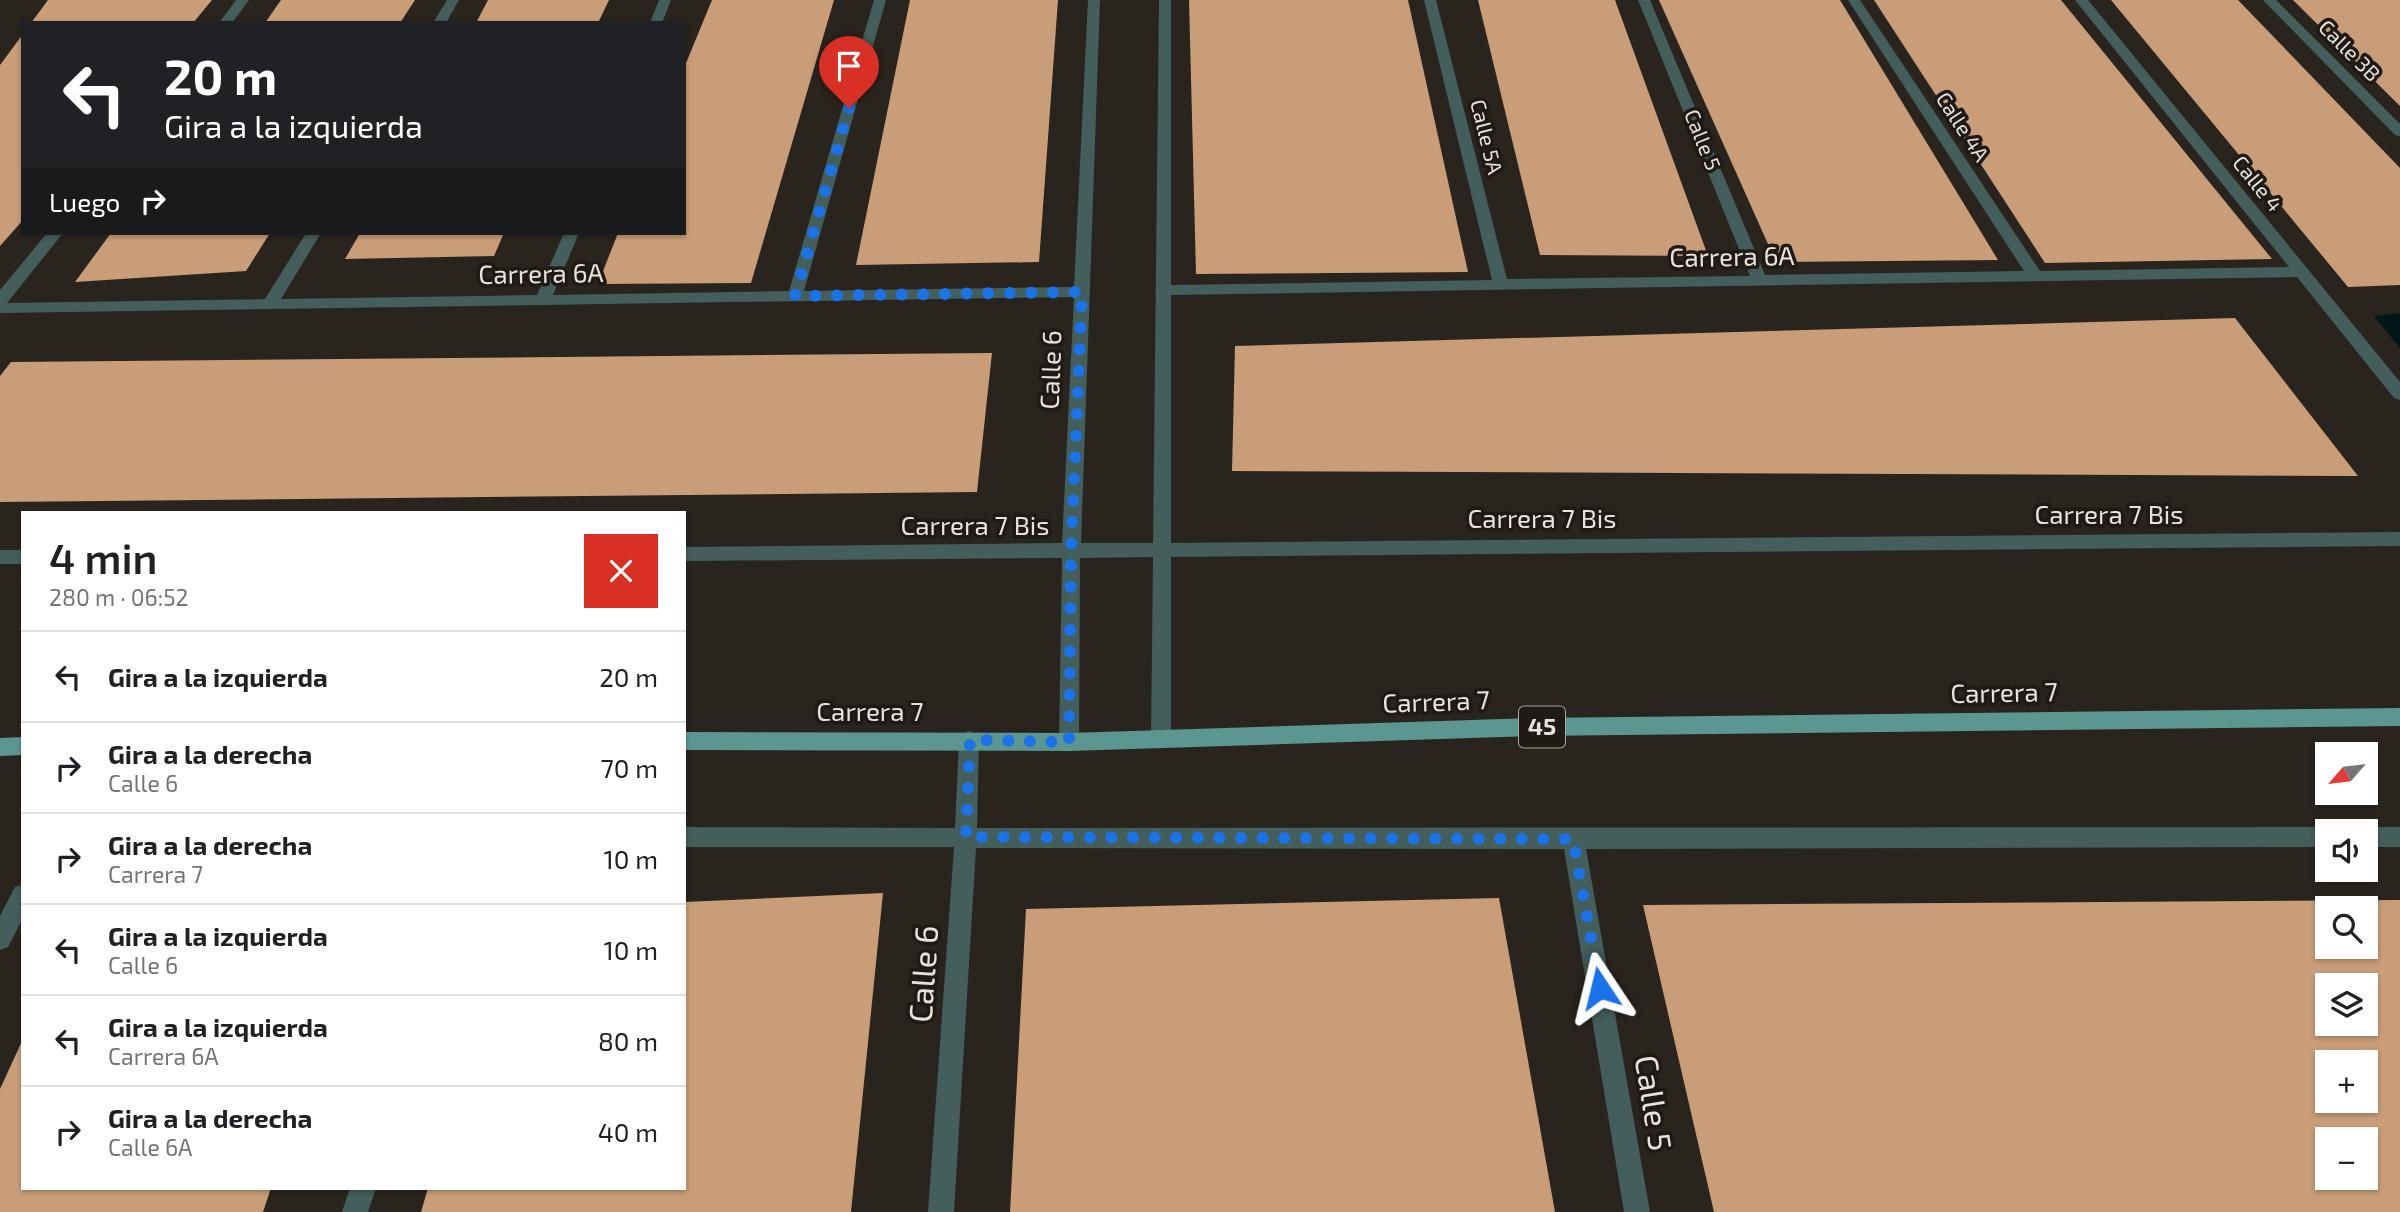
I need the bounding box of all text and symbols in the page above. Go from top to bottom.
street label: Calle 3B [2314,14,2386,86]
pin [819,36,879,108]
text: 20 m [164,46,277,105]
icon: arrive [830,47,868,85]
icon: left [49,49,140,140]
street label: Calle 4A [1932,87,1995,166]
street label: Calle 5A [1466,97,1509,177]
street label: Calle 5 [1680,105,1727,173]
text: Gira a la izquierda [164,106,423,144]
street label: Calle 4 [2228,150,2288,216]
icon: right [134,182,172,220]
text: Luego [49,186,120,217]
street label: Carrera 6A [1669,239,1795,272]
street label: Carrera 6A [478,256,604,289]
street label: Calle 6 [1033,330,1066,410]
street label: Carrera 7 Bis [2035,498,2183,529]
street label: Carrera 7 Bis [1468,502,1616,533]
street label: Carrera 7 Bis [901,509,1049,540]
text: 4 min [49,532,158,582]
button: close [584,534,658,608]
text: 280 m · 06:52 [49,583,188,611]
icon: left [49,658,87,696]
text: Gira a la izquierda [108,661,328,692]
text: 20 m [599,661,658,692]
street label: Carrera 7 [1950,675,2058,708]
street label: Carrera 7 [1382,683,1490,718]
street label: Carrera 7 [816,695,924,726]
road number: 45 [1519,706,1565,748]
text: Gira a la derecha [108,738,312,769]
north arrow [2315,742,2378,805]
map controls [2315,742,2378,1190]
icon: right [49,749,87,787]
text: 70 m [600,752,658,783]
text: Calle 6 [108,769,178,797]
button: sound [2315,819,2378,882]
text: Gira a la derecha [108,829,312,860]
icon: right [49,840,87,878]
text: 10 m [603,843,658,874]
text: Carrera 7 [108,860,203,888]
button: search [2315,896,2378,959]
text: Gira a la izquierda [108,920,328,951]
street label: Calle 6 [900,924,944,1024]
icon: left [49,931,87,969]
text: 10 m [603,934,658,965]
text: Calle 6 [108,951,178,979]
position arrow [1563,951,1637,1025]
button: layers [2315,973,2378,1036]
text: Gira a la izquierda [108,1011,328,1042]
icon: left [49,1022,87,1060]
text: 80 m [598,1025,658,1056]
text: Carrera 6A [108,1042,219,1070]
button: + [2315,1050,2378,1113]
street label: Calle 5 [1629,1052,1681,1153]
text: Gira a la derecha [108,1102,312,1133]
icon: right [49,1113,87,1151]
text: 40 m [598,1116,658,1147]
button: − [2315,1127,2378,1190]
text: Calle 6A [108,1133,192,1161]

